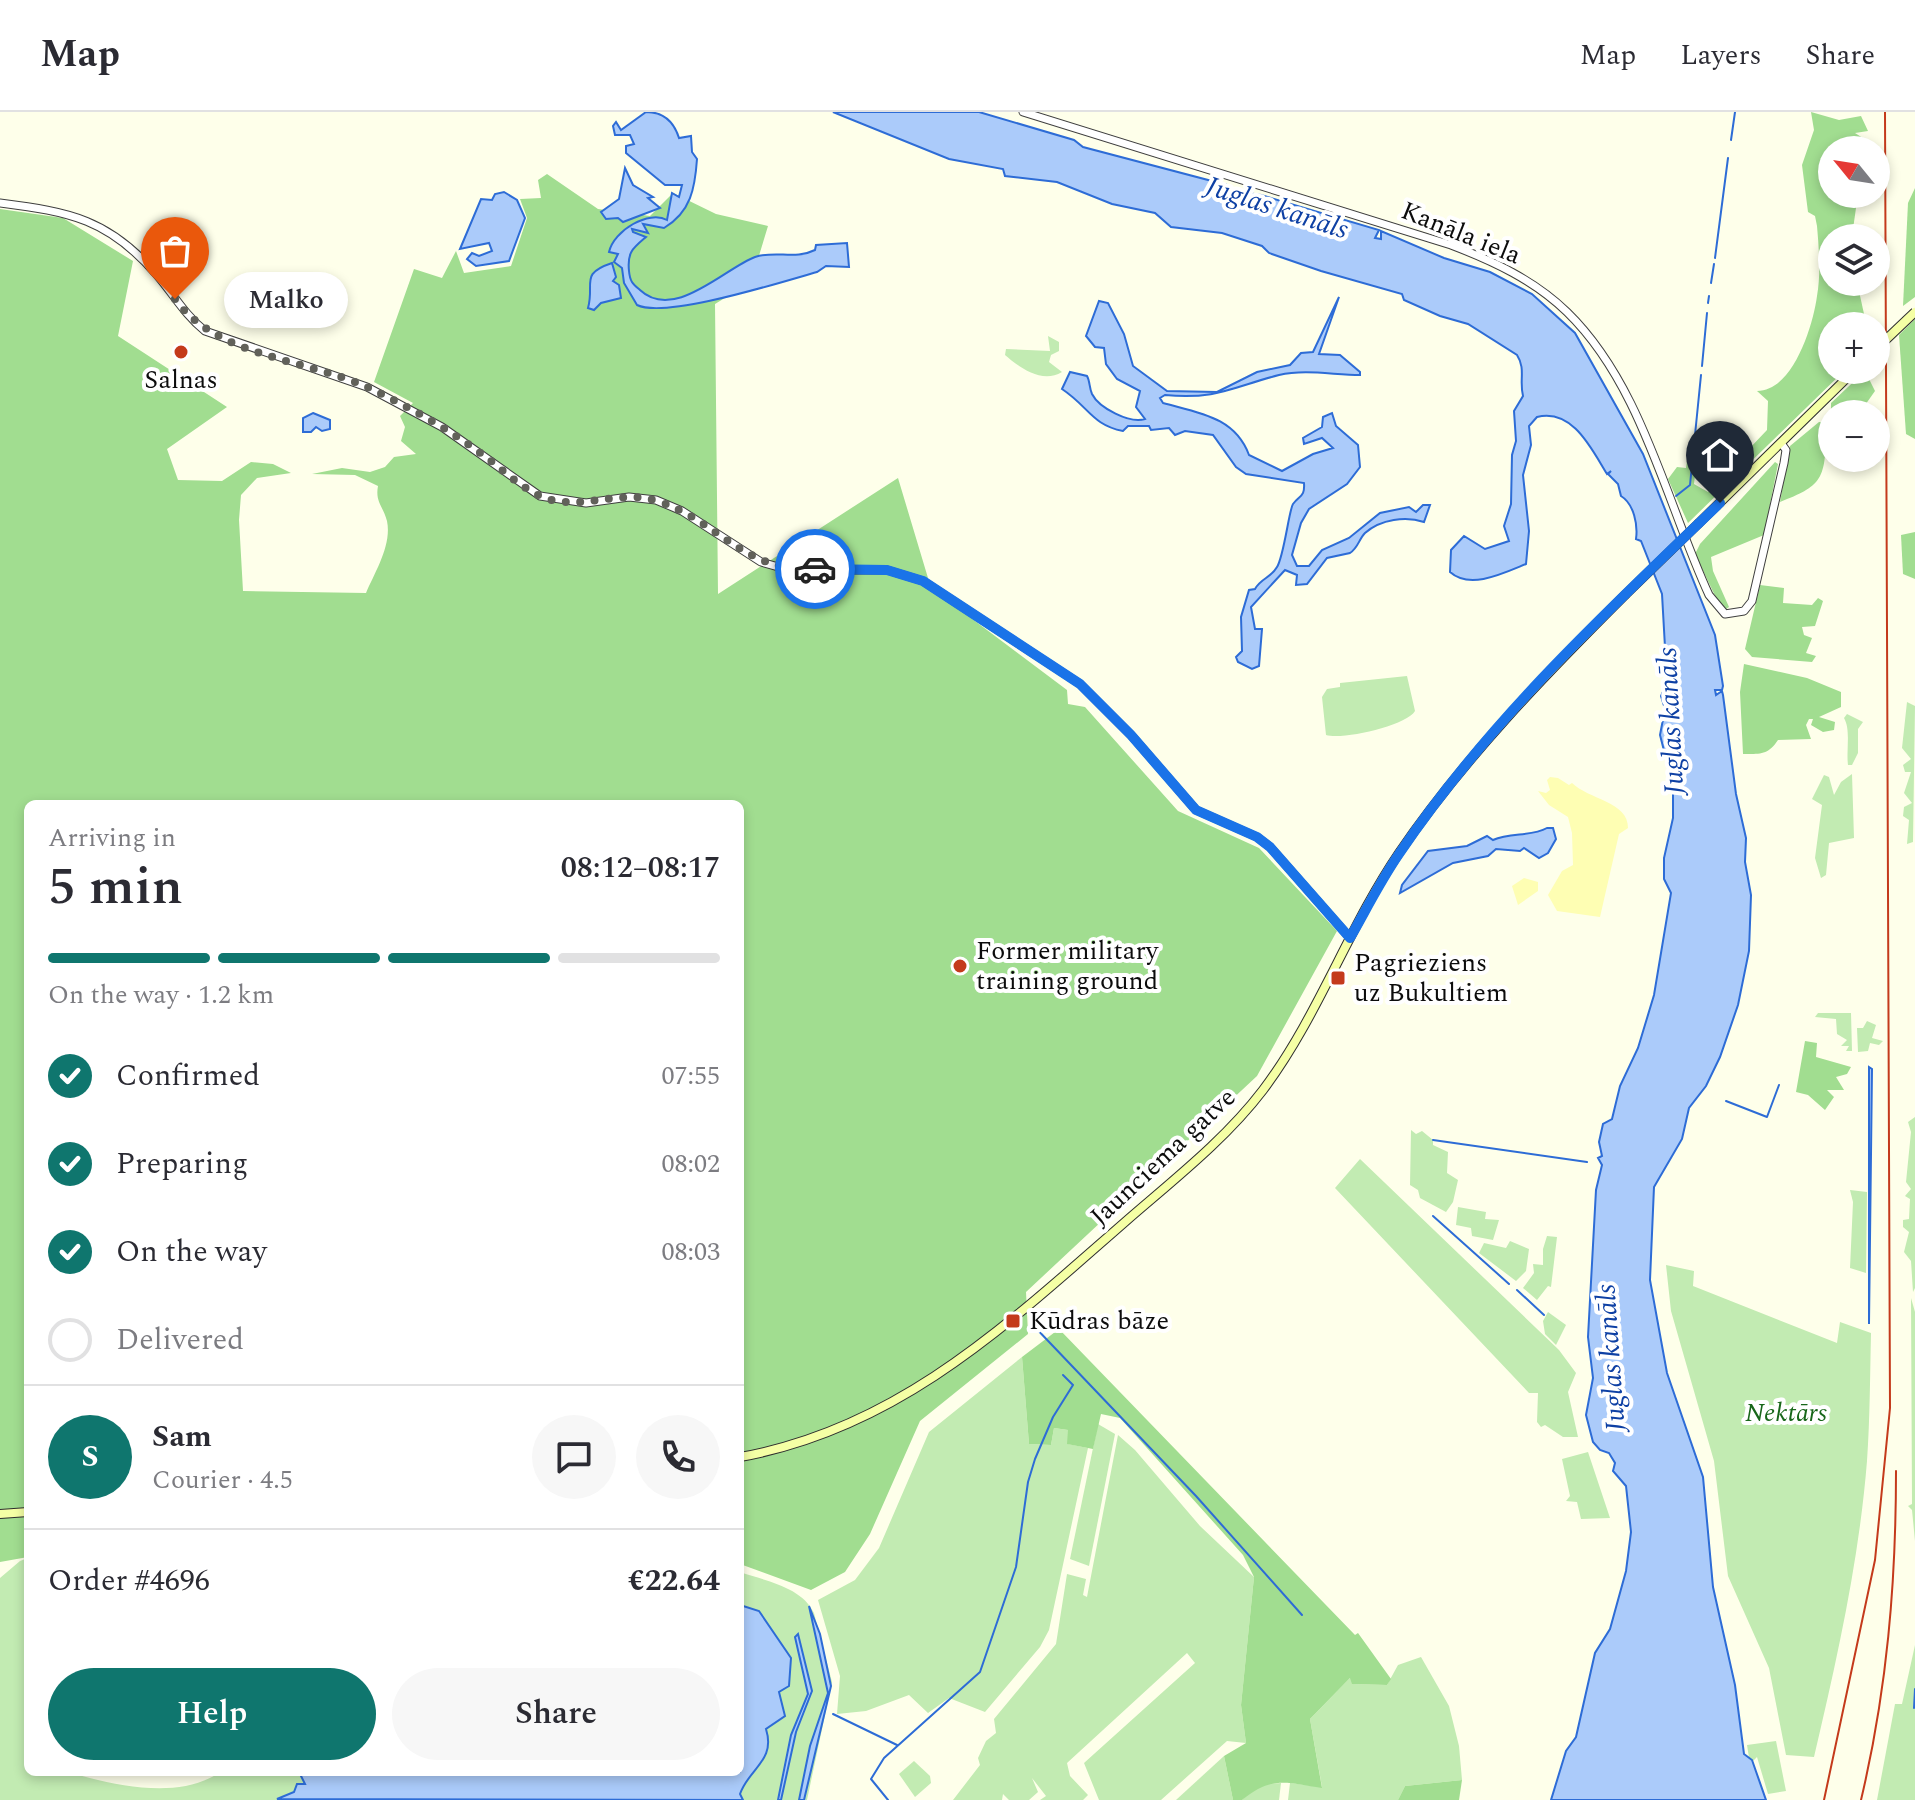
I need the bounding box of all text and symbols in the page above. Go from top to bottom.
text: Map [40,26,120,84]
text: Map [1580,34,1636,77]
text: Layers [1680,34,1762,77]
text: Share [1806,34,1875,77]
north arrow [1818,136,1890,208]
map controls [1818,136,1890,472]
water label: Juglas kanāls [1198,164,1354,251]
street label: Kanāla iela [1395,191,1527,275]
pin [141,217,209,299]
button: layers [1818,224,1890,296]
icon: bag [153,229,197,273]
callout: Malko [223,271,347,327]
text: Malko [248,280,324,320]
button: + [1818,312,1890,384]
marker: Salnas [172,343,190,361]
place label: Salnas [144,360,218,400]
button: − [1818,400,1890,472]
pin [1686,421,1754,503]
icon: home [1698,433,1742,477]
courier [775,529,855,609]
icon: car [793,547,837,591]
water label: Juglas kanāls [1646,646,1696,798]
text: Arriving in [48,818,176,858]
text: 08:12–08:17 [561,845,720,891]
text: 5 min [48,848,183,927]
place label: Former military training ground [976,931,1160,1001]
place label: Pagrieziens uz Bukultiem [1354,943,1508,1013]
marker: Former military training ground [951,957,969,975]
marker: Pagrieziens uz Bukultiem [1329,969,1347,987]
text: On the way · 1.2 km [48,975,274,1015]
text: Confirmed [116,1053,260,1099]
icon: check [48,1054,92,1098]
text: 07:55 [661,1056,720,1096]
street label: Jaunciema gatve [1081,1078,1245,1236]
text: Preparing [116,1141,248,1187]
icon: check [48,1142,92,1186]
text: 08:02 [661,1144,720,1184]
text: On the way [116,1229,267,1275]
icon: check [48,1230,92,1274]
text: 08:03 [661,1232,720,1272]
water label: Juglas kanāls [1584,1283,1638,1435]
place label: Kūdras bāze [1029,1301,1169,1341]
marker: Kūdras bāze [1004,1312,1022,1330]
text: Delivered [116,1317,244,1363]
park label: Nektārs [1745,1393,1827,1433]
text: Sam [152,1414,212,1460]
button: chat [532,1415,616,1499]
button: phone [636,1415,720,1499]
text: S [81,1434,99,1480]
text: Courier · 4.5 [152,1460,293,1500]
text: Order #4696 [48,1558,210,1604]
text: €22.64 [628,1558,720,1604]
button: Help [48,1668,376,1760]
button: Share [392,1668,720,1760]

